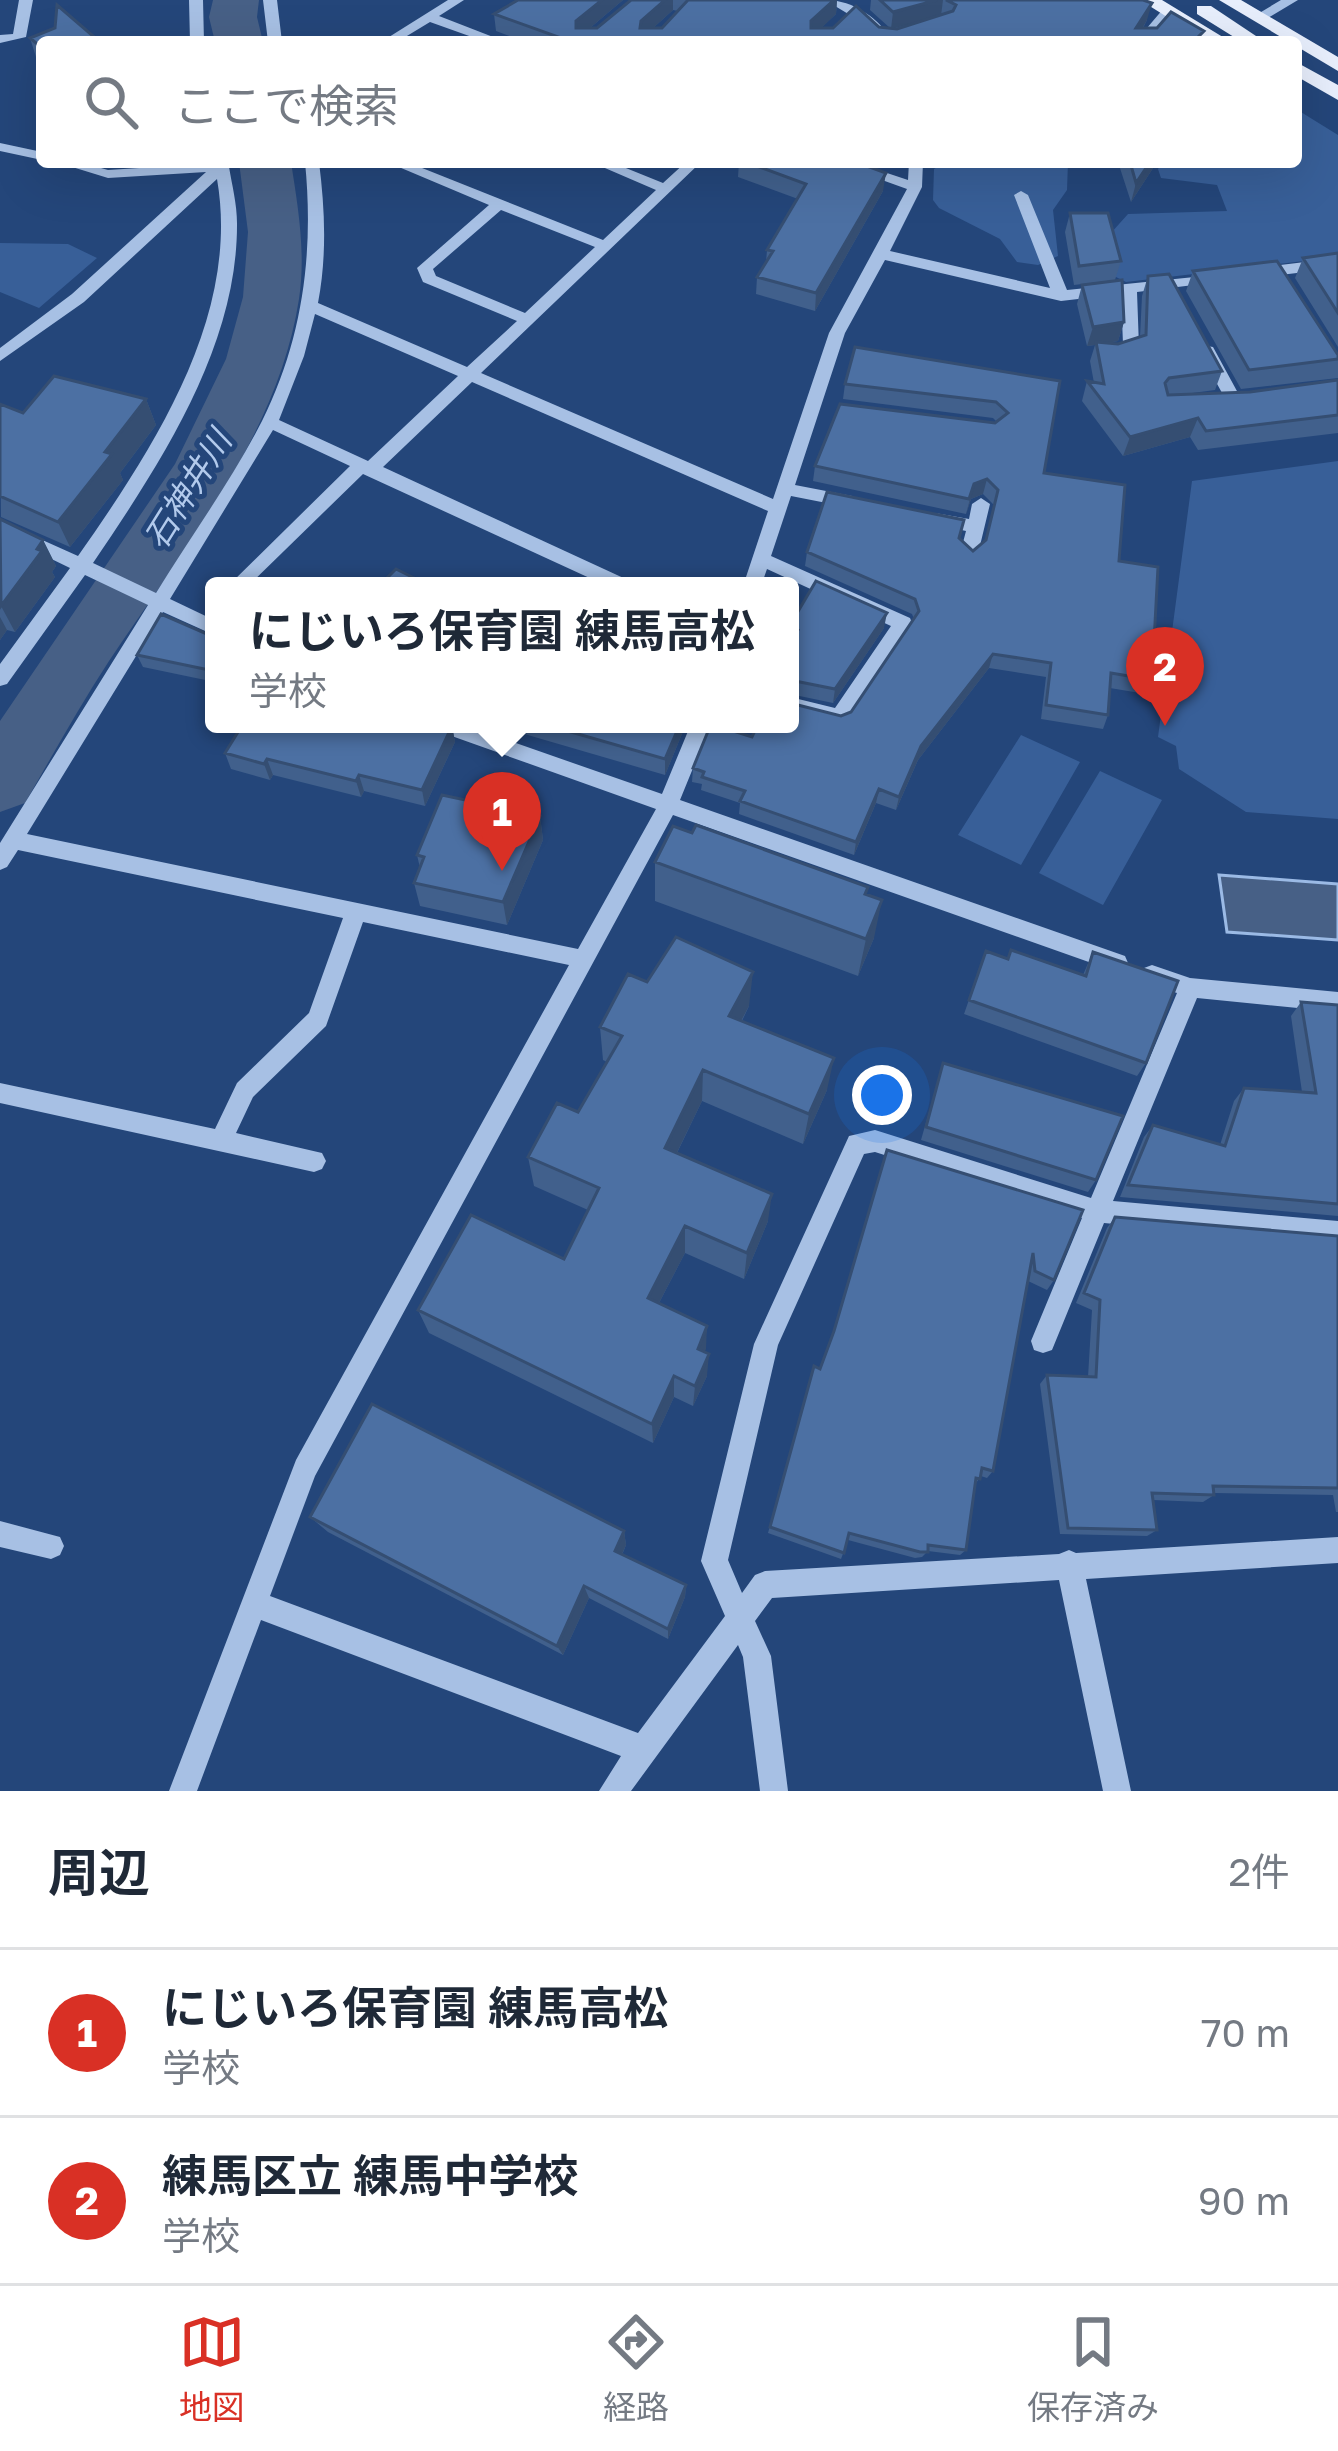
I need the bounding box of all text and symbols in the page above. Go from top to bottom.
search box [36,36,1302,168]
icon: search [78,69,144,135]
text: ここで検索 [174,78,399,132]
water label: 石神井川 [135,420,240,555]
popup [205,577,799,733]
text: にじいろ保育園 練馬高松 [249,603,755,657]
pin: 2 [1126,627,1204,726]
text: 学校 [249,667,327,714]
pin: 1 [463,772,541,871]
your location [852,1065,912,1125]
text: 周辺 [48,1841,150,1902]
text: 2件 [1228,1848,1290,1895]
text: にじいろ保育園 練馬高松 [162,1980,668,2034]
text: 1 [77,2009,97,2056]
text: 70 m [1201,2009,1290,2056]
text: 学校 [162,2044,240,2091]
text: 練馬区立 練馬中学校 [162,2148,578,2202]
text: 2 [75,2177,99,2224]
text: 90 m [1198,2177,1290,2224]
text: 学校 [162,2212,240,2259]
tab: 地図 [179,2309,245,2429]
tab: 経路 [603,2309,669,2429]
tab: 保存済み [1027,2309,1159,2429]

